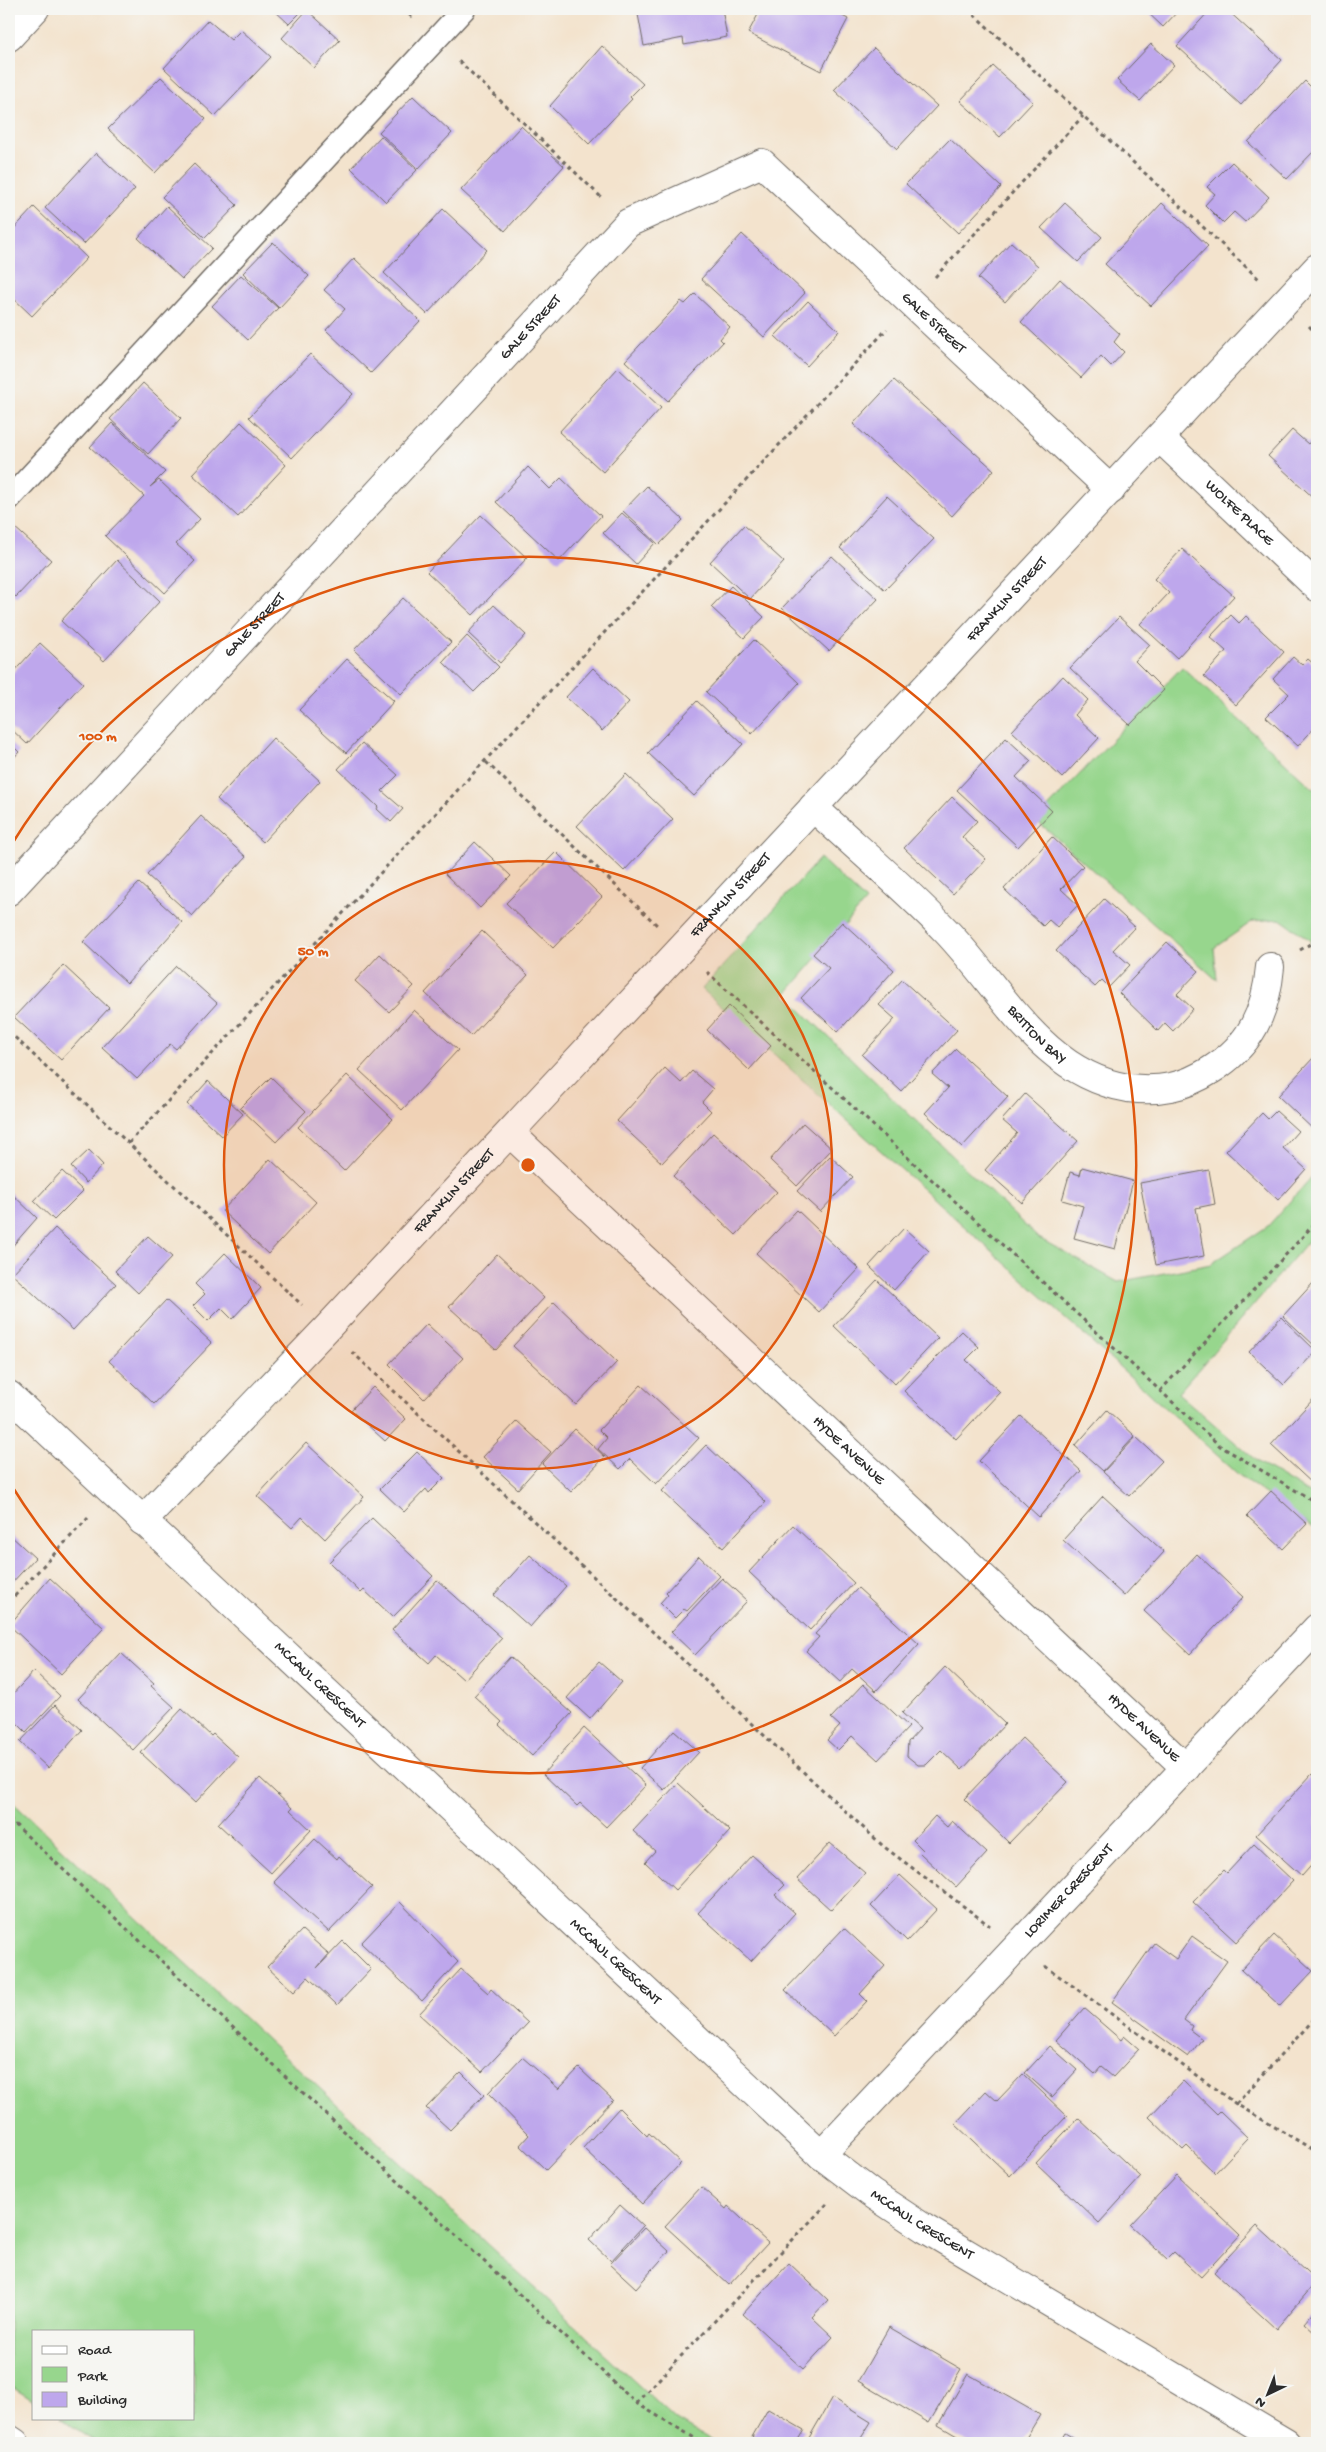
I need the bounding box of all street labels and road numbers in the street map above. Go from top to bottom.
street label: GALE STREET [897,289,970,359]
street label: GALE STREET [497,291,566,364]
street label: WOLFE PLACE [1201,476,1278,550]
street label: FRANKLIN STREET [962,552,1052,647]
street label: GALE STREET [221,588,290,662]
street label: FRANKLIN STREET [686,848,776,943]
street label: BRITTON BAY [1002,1001,1070,1068]
street label: FRANKLIN STREET [410,1144,499,1239]
street label: HYDE AVENUE [808,1412,889,1489]
street label: MCCAUL CRESCENT [270,1638,370,1733]
street label: HYDE AVENUE [1103,1690,1184,1767]
street label: LORIMER CRESCENT [1021,1840,1119,1942]
street label: MCCAUL CRESCENT [565,1915,665,2010]
street label: MCCAUL CRESCENT [867,2186,978,2265]

